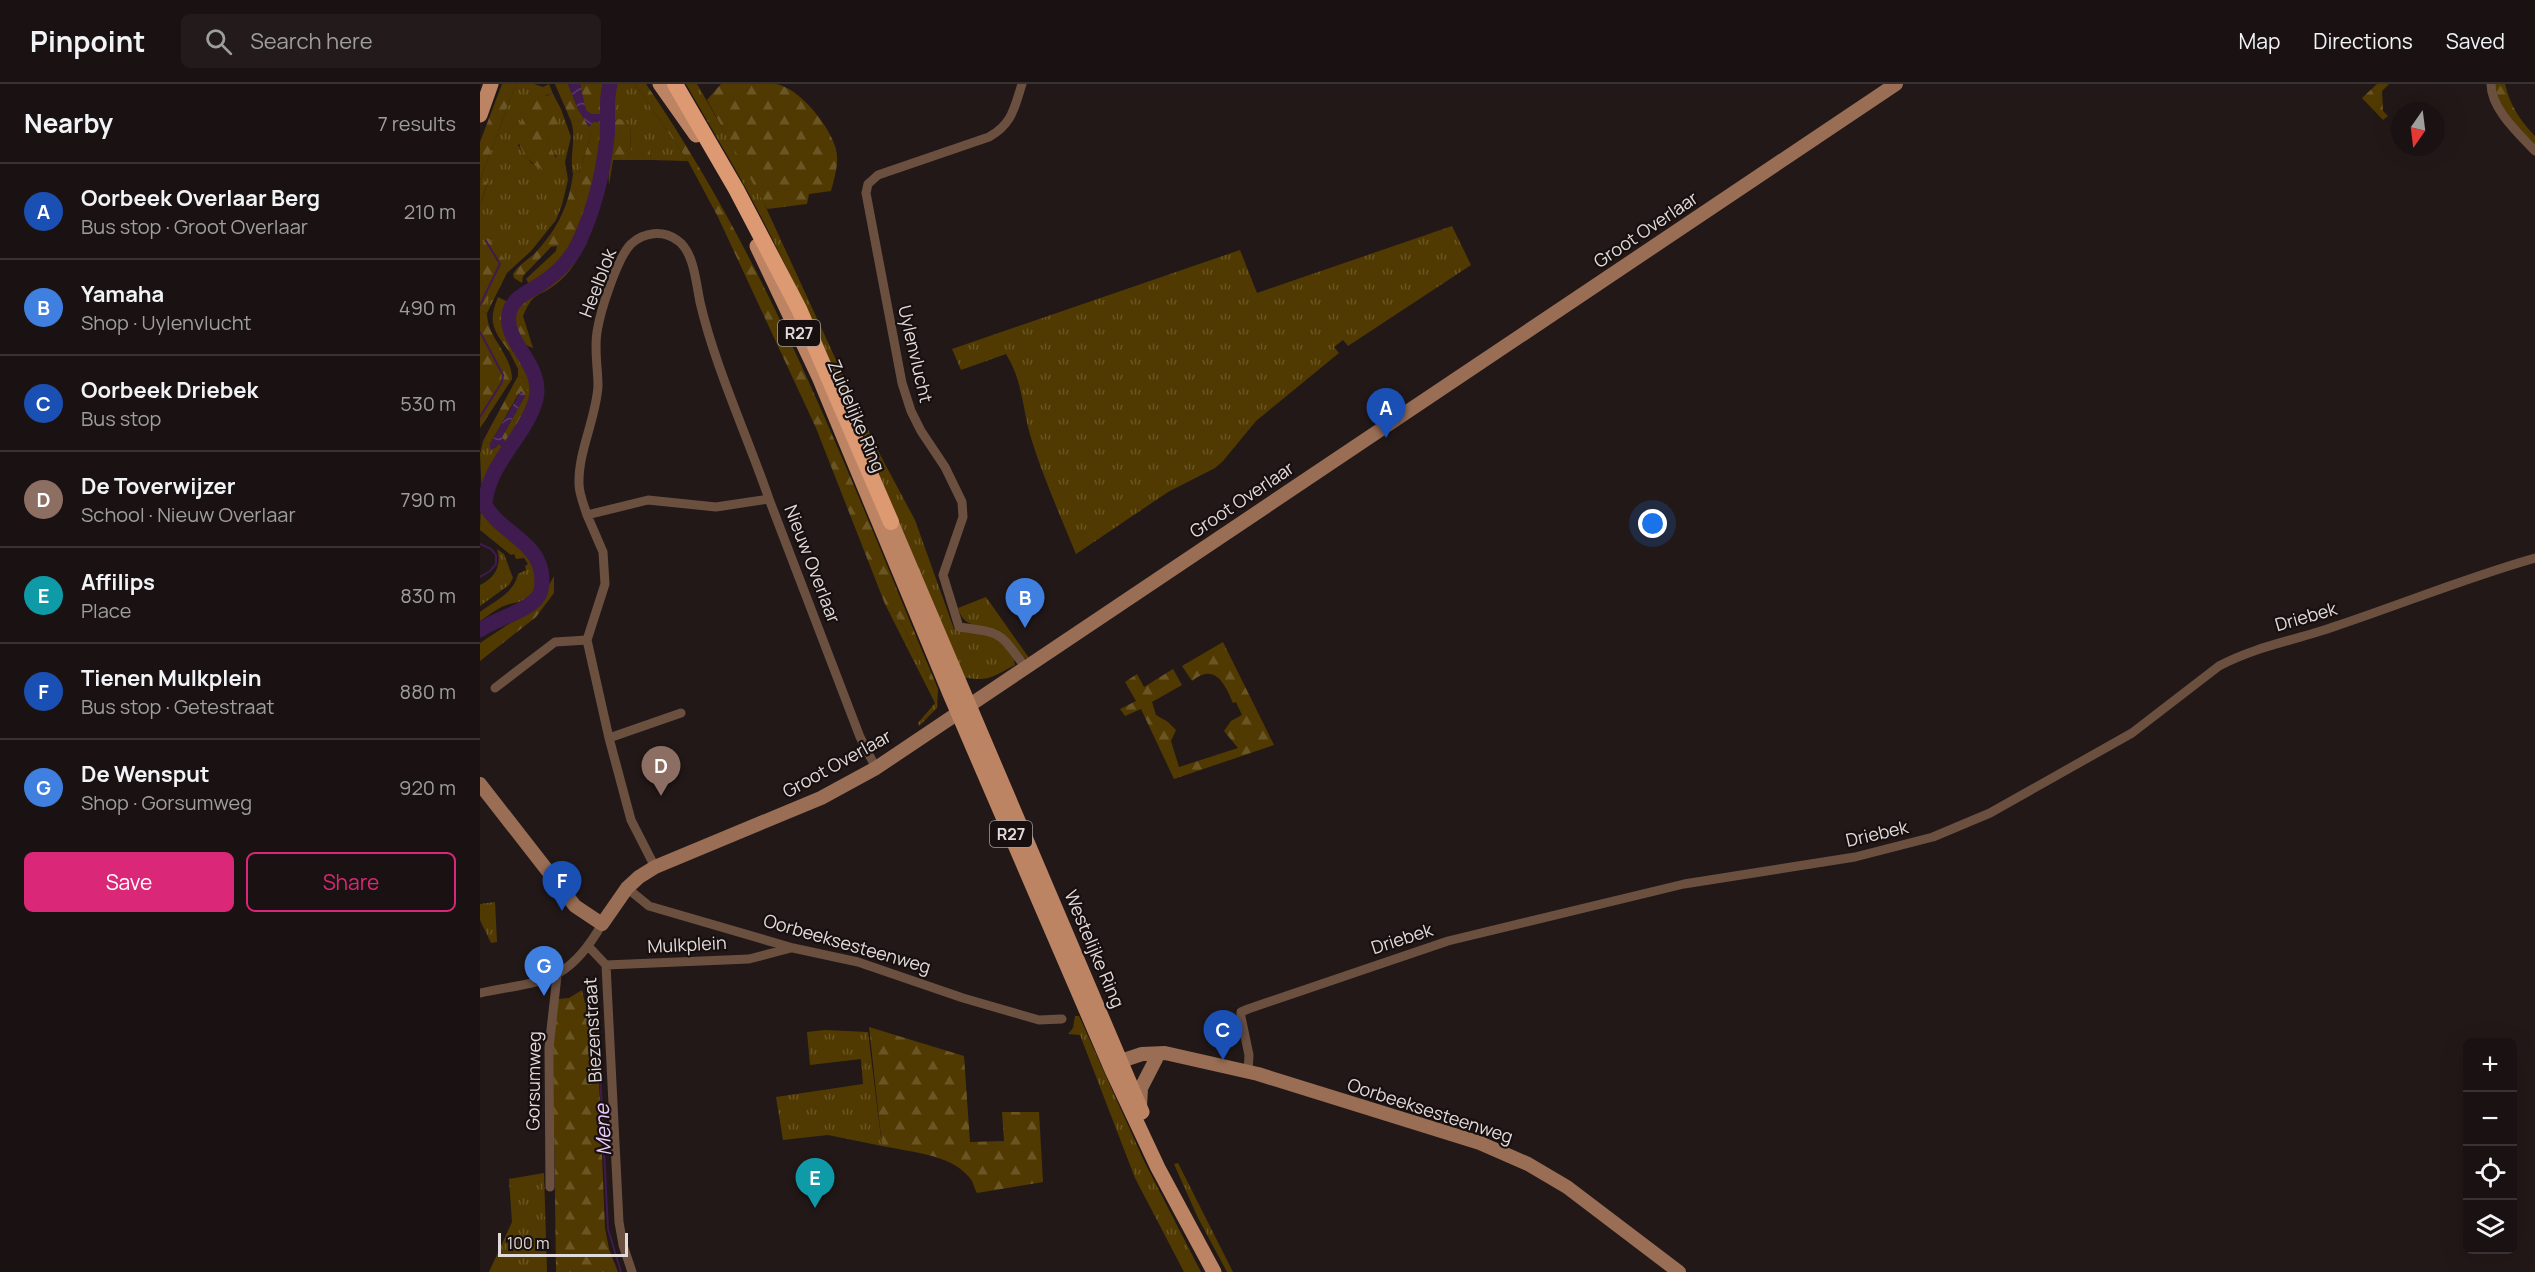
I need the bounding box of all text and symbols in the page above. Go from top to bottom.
search box [181,14,601,68]
text: Pinpoint [30,22,145,60]
icon: search [202,25,235,58]
text: Search here [250,26,373,56]
text: Map [2239,27,2280,55]
text: Directions [2313,27,2413,55]
text: Saved [2446,27,2505,55]
north arrow [2391,102,2445,156]
text: Nearby [24,105,113,141]
text: 7 results [378,110,456,137]
text: Oorbeek Overlaar Berg [81,183,320,213]
street label: Groot Overlaar [1589,185,1703,273]
text: A [37,198,50,225]
text: 210 m [404,198,456,225]
text: Bus stop · Groot Overlaar [81,213,308,240]
street label: Heelblok [573,244,622,321]
text: Yamaha [81,279,164,309]
text: B [37,294,50,321]
text: 490 m [399,294,456,321]
street label: Uylenvlucht [893,303,939,405]
text: Shop · Uylenvlucht [81,309,252,336]
road number: R27 [778,320,820,346]
street label: Zuidelijke Ring [822,356,891,475]
text: Oorbeek Driebek [81,375,258,405]
pin: A [1366,388,1406,438]
text: C [36,390,51,417]
text: 530 m [400,390,456,417]
text: Bus stop [81,405,161,432]
street label: Groot Overlaar [1185,455,1299,543]
text: De Toverwijzer [81,471,236,501]
text: D [36,486,51,513]
text: 790 m [400,486,456,513]
text: School · Nieuw Overlaar [81,501,296,528]
street label: Nieuw Overlaar [779,501,847,627]
your location [1638,509,1667,538]
text: Affilips [81,567,155,597]
pin: B [1006,578,1044,628]
text: E [38,582,49,609]
text: 830 m [400,582,456,609]
street label: Driebek [2272,595,2341,636]
text: Place [81,597,131,624]
text: Tienen Mulkplein [81,663,262,693]
text: F [38,678,49,705]
text: 880 m [400,678,456,705]
text: Bus stop · Getestraat [81,693,275,720]
street label: Groot Overlaar [778,723,896,803]
pin: D [642,746,681,796]
text: De Wensput [81,759,210,789]
text: G [36,774,51,801]
text: 920 m [399,774,456,801]
text: Shop · Gorsumweg [81,789,252,816]
street label: Driebek [1843,814,1911,852]
road number: R27 [990,821,1032,847]
button: Save [24,852,234,912]
button: Share [246,852,456,912]
pin: F [542,862,581,911]
street label: Westelijke Ring [1059,886,1131,1011]
street label: Oorbeeksesteenweg [761,908,934,978]
street label: Driebek [1368,917,1437,959]
street label: Mulkplein [647,930,727,958]
pin: G [524,946,564,996]
street label: Biezenstraat [577,977,607,1083]
pin: C [1204,1010,1242,1060]
street label: Gorsumweg [520,1031,546,1131]
map controls [2463,1038,2517,1254]
button: + [2463,1038,2517,1092]
street label: Oorbeeksesteenweg [1344,1072,1516,1148]
button: − [2463,1092,2517,1146]
water label: Mene [588,1102,617,1157]
button: locate [2463,1146,2517,1200]
pin: E [796,1158,834,1208]
button: layers [2463,1200,2517,1254]
scale bar [498,1230,628,1258]
text: 100 m [507,1232,550,1254]

